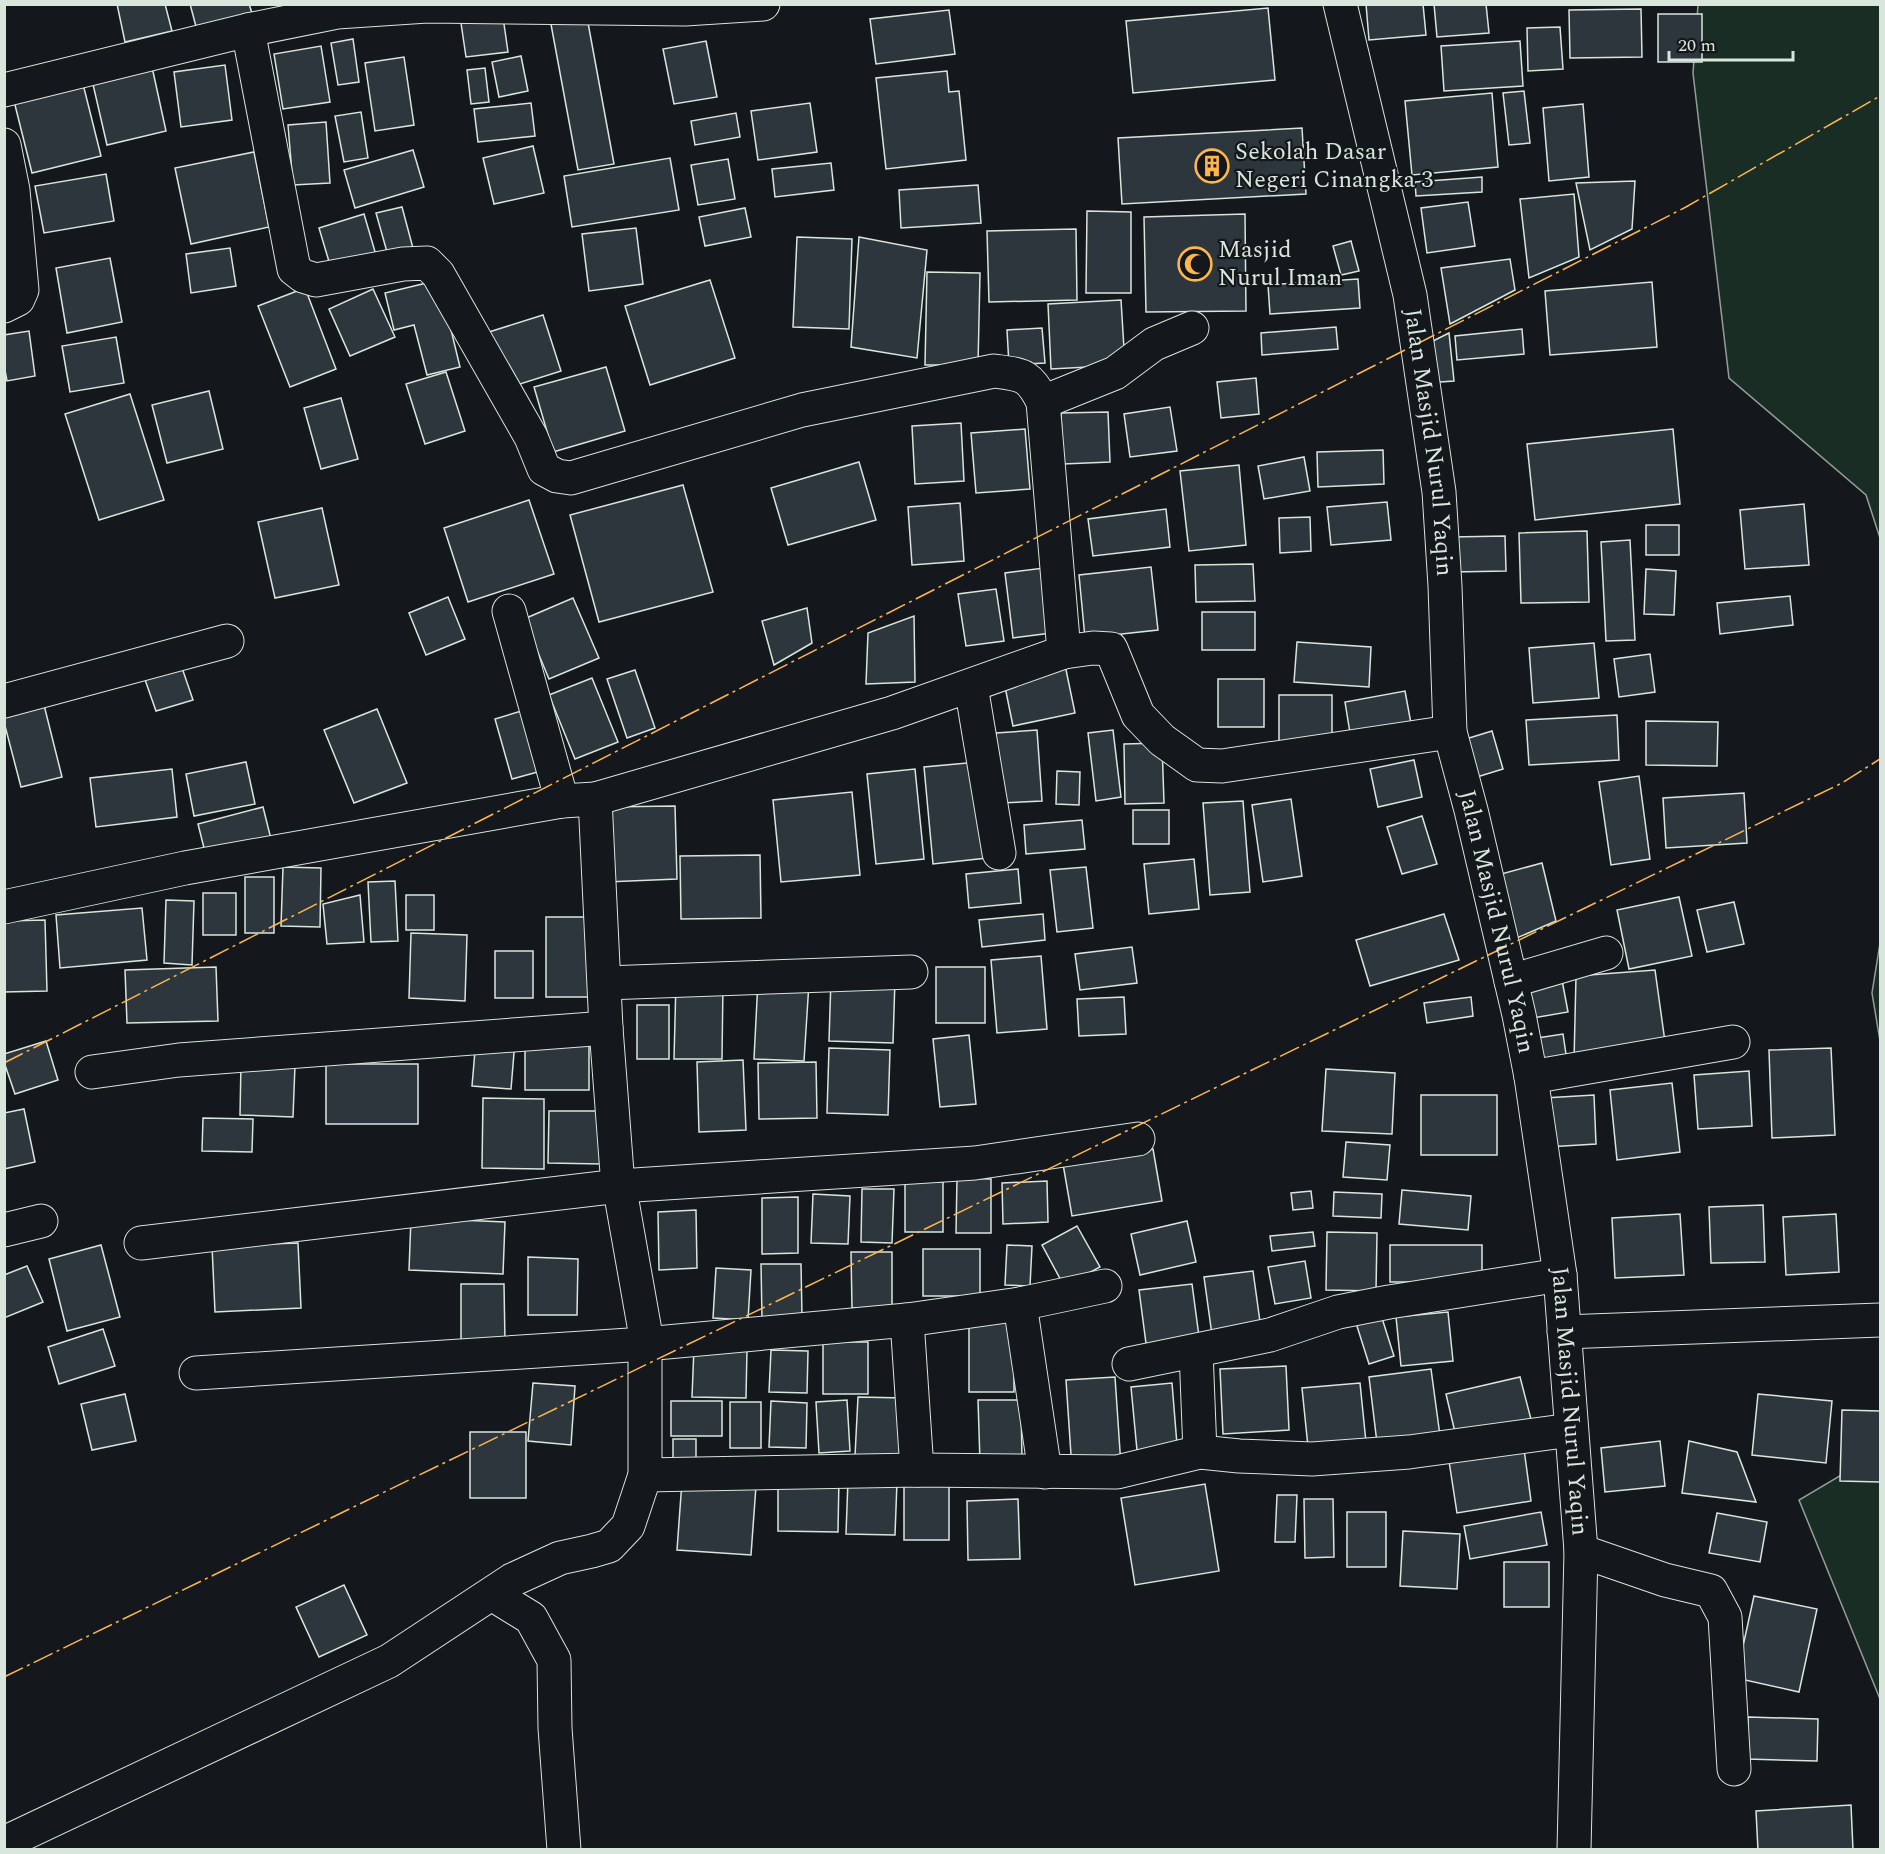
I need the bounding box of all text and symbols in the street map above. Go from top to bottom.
scale bar [1669,24,1794,62]
text: 20 m [1678,32,1716,59]
place label: Sekolah Dasar Negeri Cinangka 3 [1235,134,1433,198]
building icon: Sekolah Dasar Negeri Cinangka 3 [1194,148,1230,184]
place label: Masjid Nurul Iman [1218,232,1342,296]
mosque icon: Masjid Nurul Iman [1177,246,1213,282]
street label: Jalan Masjid Nurul Yaqin [1394,306,1462,577]
street label: Jalan Masjid Nurul Yaqin [1448,786,1544,1057]
street label: Jalan Masjid Nurul Yaqin [1541,1264,1598,1537]

